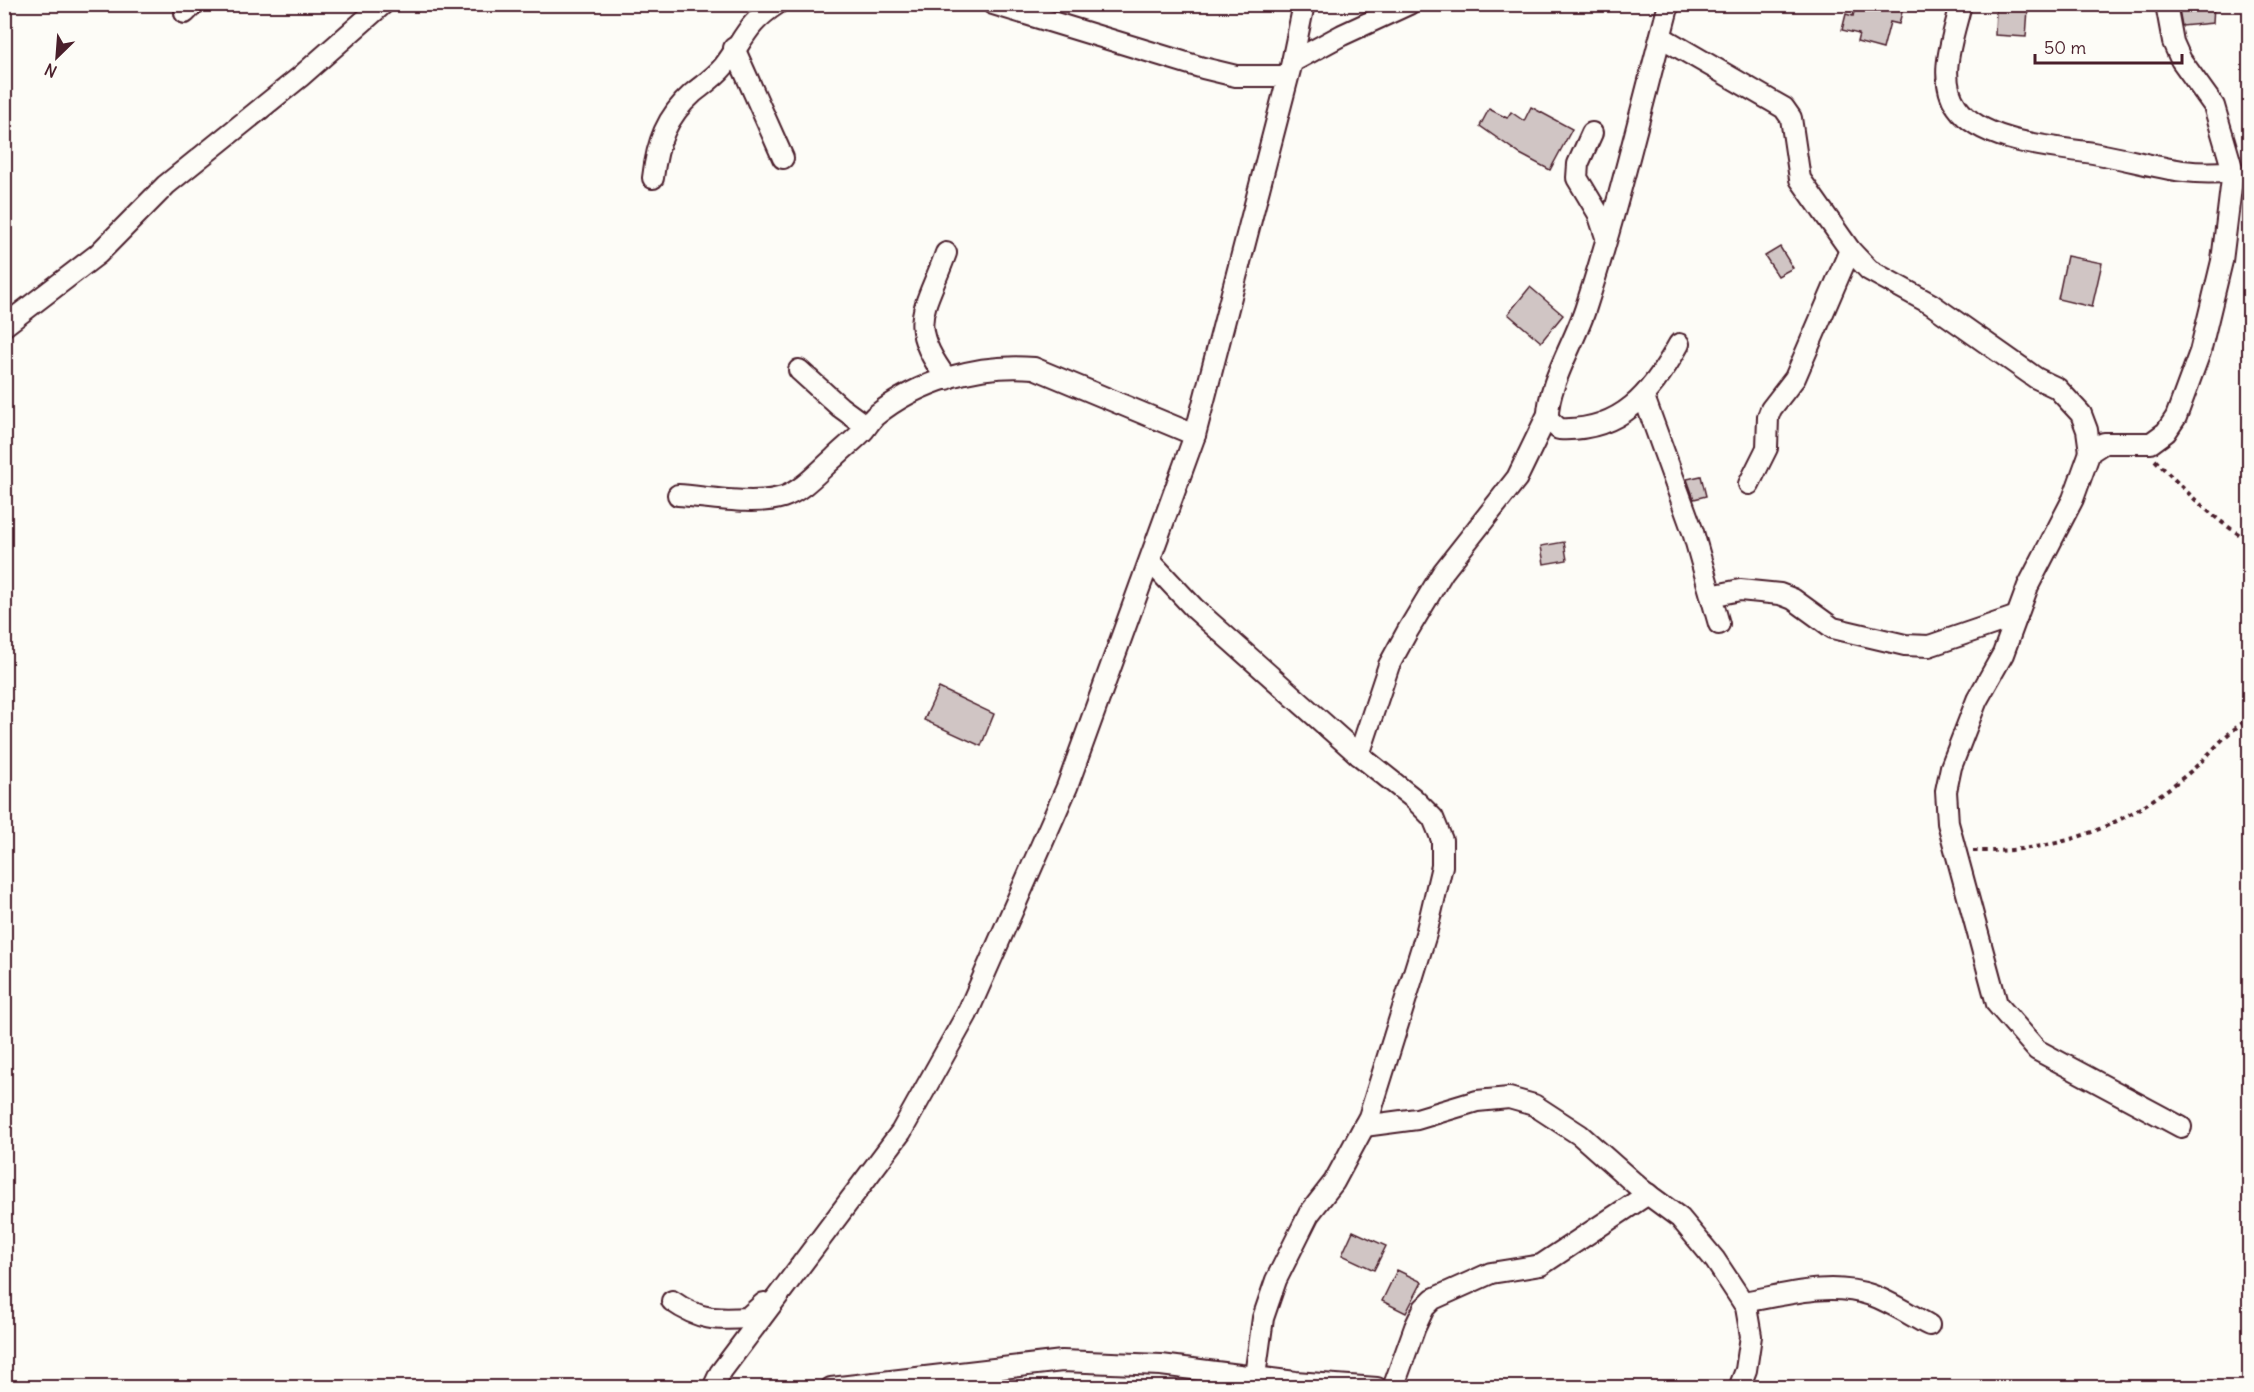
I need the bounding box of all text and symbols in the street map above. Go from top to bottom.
north arrow [27,27,87,87]
scale bar [2035,27,2182,65]
text: 50 m [2044,36,2086,59]
text: N [41,59,60,82]

